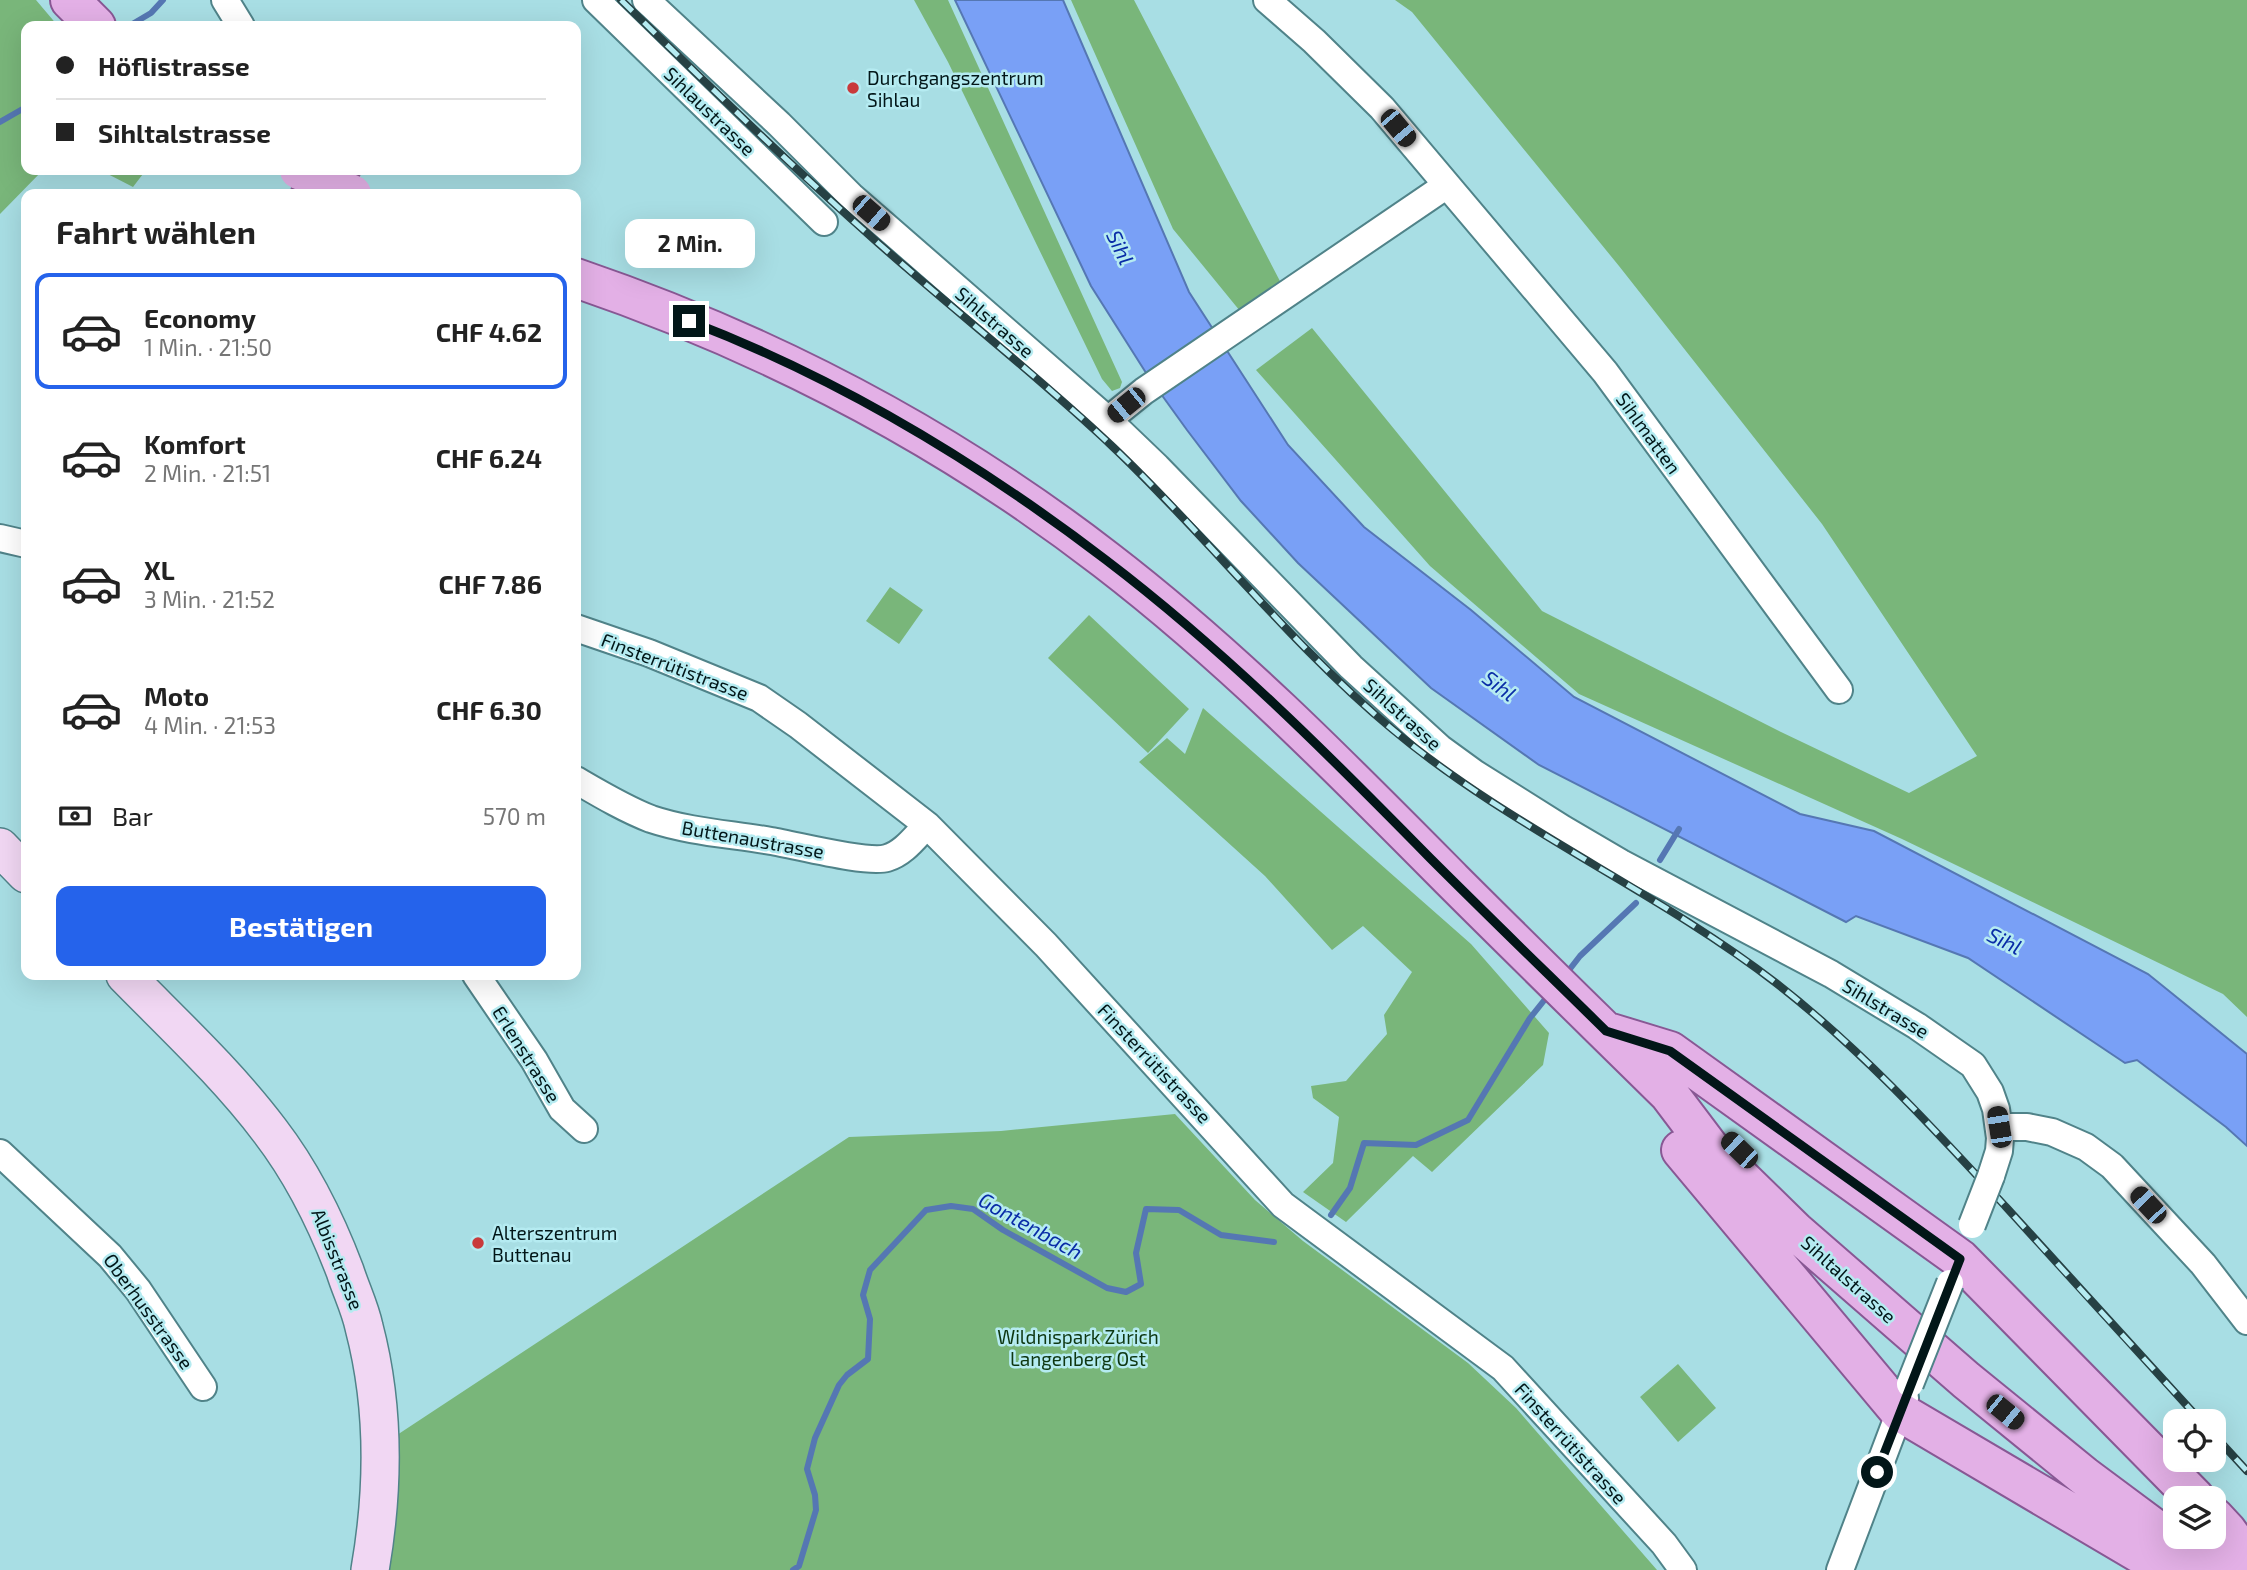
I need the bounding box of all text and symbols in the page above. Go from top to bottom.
text: Höflistrasse [98,50,250,81]
street label: Sihlaustrasse [660,62,760,160]
place label: Durchgangszentrum Sihlau [867,66,1044,111]
marker: Durchgangszentrum Sihlau [845,80,861,96]
car [1377,105,1420,151]
text: Sihltalstrasse [98,117,271,148]
car [849,191,894,235]
text: Fahrt wählen [56,212,256,250]
callout: 2 Min. [624,219,754,268]
water label: Sihl [1102,226,1140,268]
text: 2 Min. [657,229,723,257]
street label: Sihlstrasse [951,282,1039,362]
icon: car [60,300,123,363]
text: Economy [144,302,256,333]
route end [673,305,705,337]
text: CHF 4.62 [436,316,542,347]
text: 1 Min. · 21:50 [144,333,272,361]
car [1104,384,1149,426]
street label: Sihlmatten [1612,388,1686,478]
icon: car [60,426,123,489]
text: Komfort [144,428,246,459]
text: CHF 6.24 [436,442,542,473]
text: 2 Min. · 21:51 [144,459,271,487]
icon: car [60,552,123,615]
text: XL [144,554,175,585]
text: CHF 7.86 [439,568,542,599]
text: 3 Min. · 21:52 [144,585,275,613]
street label: Finsterrütistrasse [598,627,752,705]
water label: Sihl [1478,664,1522,706]
street label: Sihlstrasse [1359,673,1447,755]
icon: car [60,678,123,741]
text: Moto [144,680,209,711]
text: CHF 6.30 [436,694,542,725]
text: 4 Min. · 21:53 [144,711,276,739]
icon: cash [56,797,94,835]
text: Bar [112,800,153,831]
text: 570 m [483,802,546,830]
street label: Buttenaustrasse [680,815,826,863]
button: Bestätigen [56,886,546,966]
water label: Sihl [1984,921,2026,959]
street label: Sihlstrasse [1839,973,1933,1043]
street label: Finsterrütistrasse [1094,998,1216,1128]
street label: Erlenstrasse [488,1001,566,1107]
car [1986,1105,2013,1149]
car [1717,1128,1762,1172]
car [2126,1182,2171,1228]
water label: Gontenbach [975,1186,1087,1264]
street label: Albisstrasse [307,1205,369,1313]
place label: Alterszentrum Buttenau [492,1221,617,1266]
street label: Sihltalstrasse [1797,1230,1901,1328]
marker: Alterszentrum Buttenau [470,1235,486,1251]
street label: Oberhusstrasse [99,1249,199,1373]
park label: Wildnispark Zürich Langenberg Ost [997,1325,1159,1370]
street label: Finsterrütistrasse [1510,1378,1632,1508]
car [1983,1391,2028,1433]
map controls [2163,1409,2226,1549]
button: locate [2163,1409,2226,1472]
route start [1861,1456,1893,1488]
button: layers [2163,1486,2226,1549]

